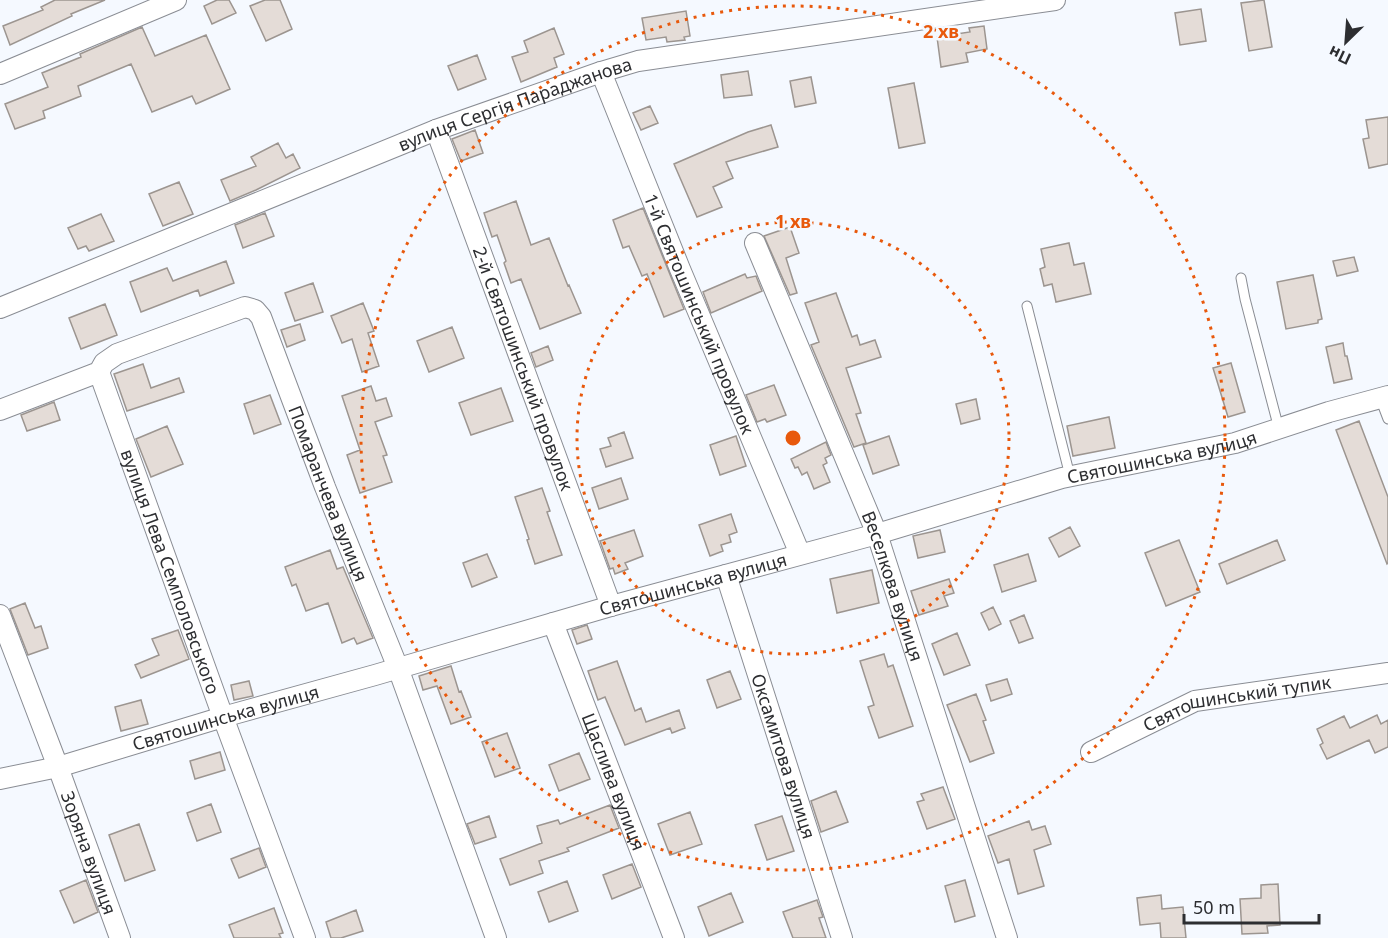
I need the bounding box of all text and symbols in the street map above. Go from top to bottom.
north arrow [1316,12,1376,72]
text: 2 хв [923,19,959,43]
text: Пн [1325,41,1355,70]
street label: вулиця Сергія Параджанова [394,52,635,156]
street label: 1-й Святошинський провулок [639,190,760,438]
text: 1 хв [775,209,811,233]
street label: 2-й Святошинський провулок [468,243,580,494]
street label: Помаранчева вулиця [283,402,374,585]
street label: Святошинська вулиця [1065,425,1260,489]
centre of rings [783,428,803,448]
street label: вулиця Лева Семполовського [116,446,226,697]
street label: Веселкова вулиця [857,507,929,664]
street label: Святошинська вулиця [596,547,789,621]
street label: Святошинський тупик [1139,669,1333,737]
street label: Оксамитова вулиця [746,670,821,842]
street label: Святошинська вулиця [129,679,322,756]
street label: Щаслива вулиця [577,710,651,854]
street label: Зоряна вулиця [56,788,122,918]
scale bar [1184,887,1319,925]
text: 50 m [1193,895,1235,919]

